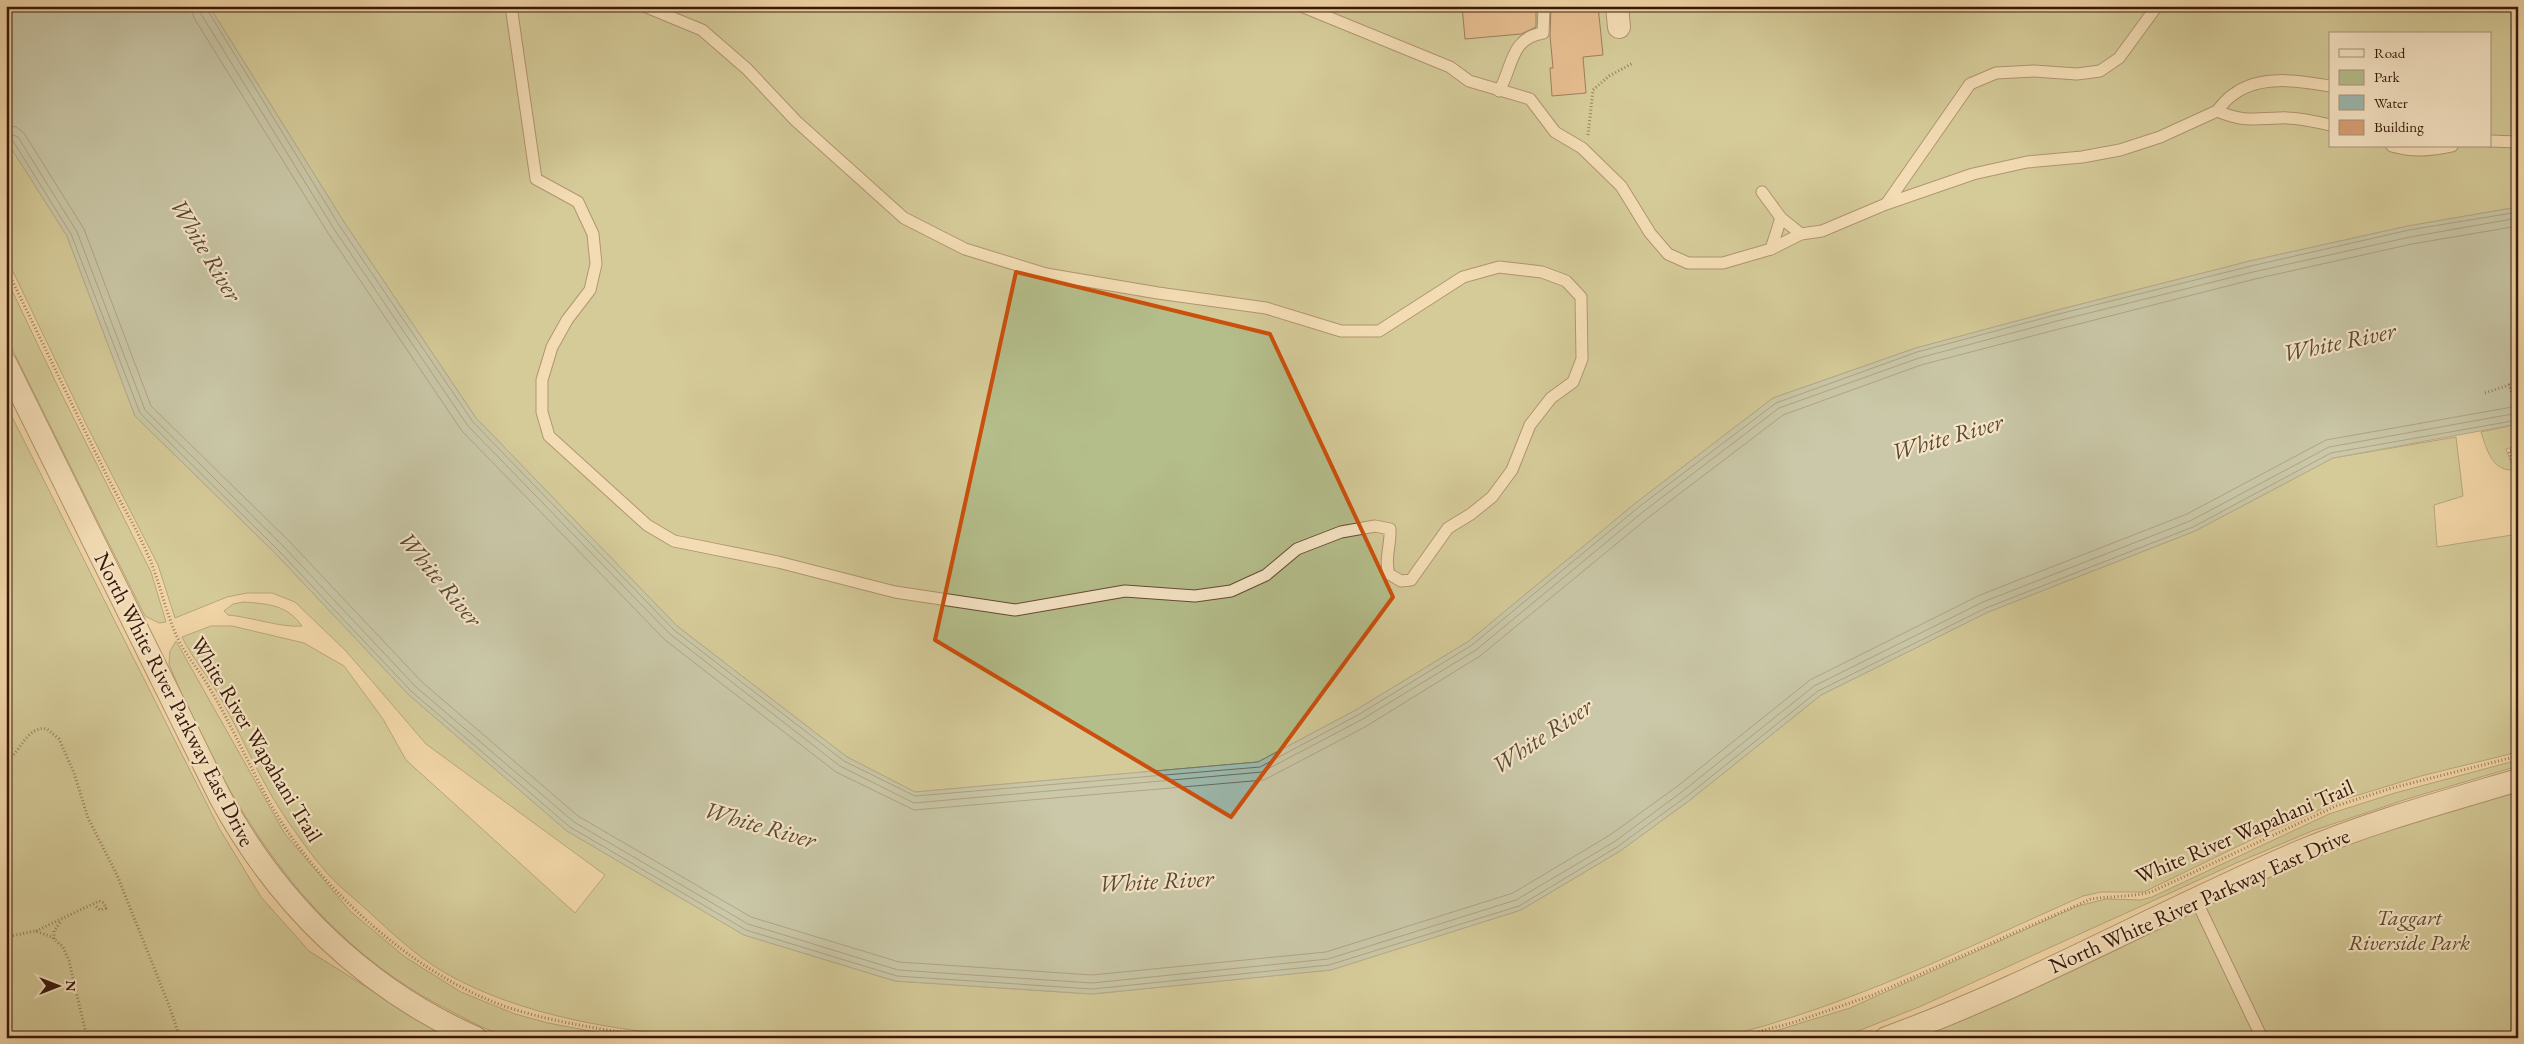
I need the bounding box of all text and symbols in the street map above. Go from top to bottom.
legend [2329,32,2492,148]
text: Road [2374,43,2406,62]
text: Park [2374,67,2401,86]
text: Water [2374,93,2408,112]
text: Building [2374,117,2424,136]
water label: White River [164,192,250,309]
water label: White River [2279,314,2400,369]
water label: White River [1887,405,2008,467]
water label: White River [392,525,490,634]
street label: North White River Parkway East Drive [88,547,262,852]
street label: White River Wapahani Trail [184,631,329,847]
water label: White River [1485,690,1600,781]
street label: White River Wapahani Trail [2131,772,2358,891]
water label: White River [701,794,822,856]
street label: North White River Parkway East Drive [2044,821,2355,980]
water label: White River [1098,862,1216,899]
park label: Taggart Riverside Park [2348,903,2470,957]
north arrow [32,962,82,1012]
text: N [62,980,80,992]

